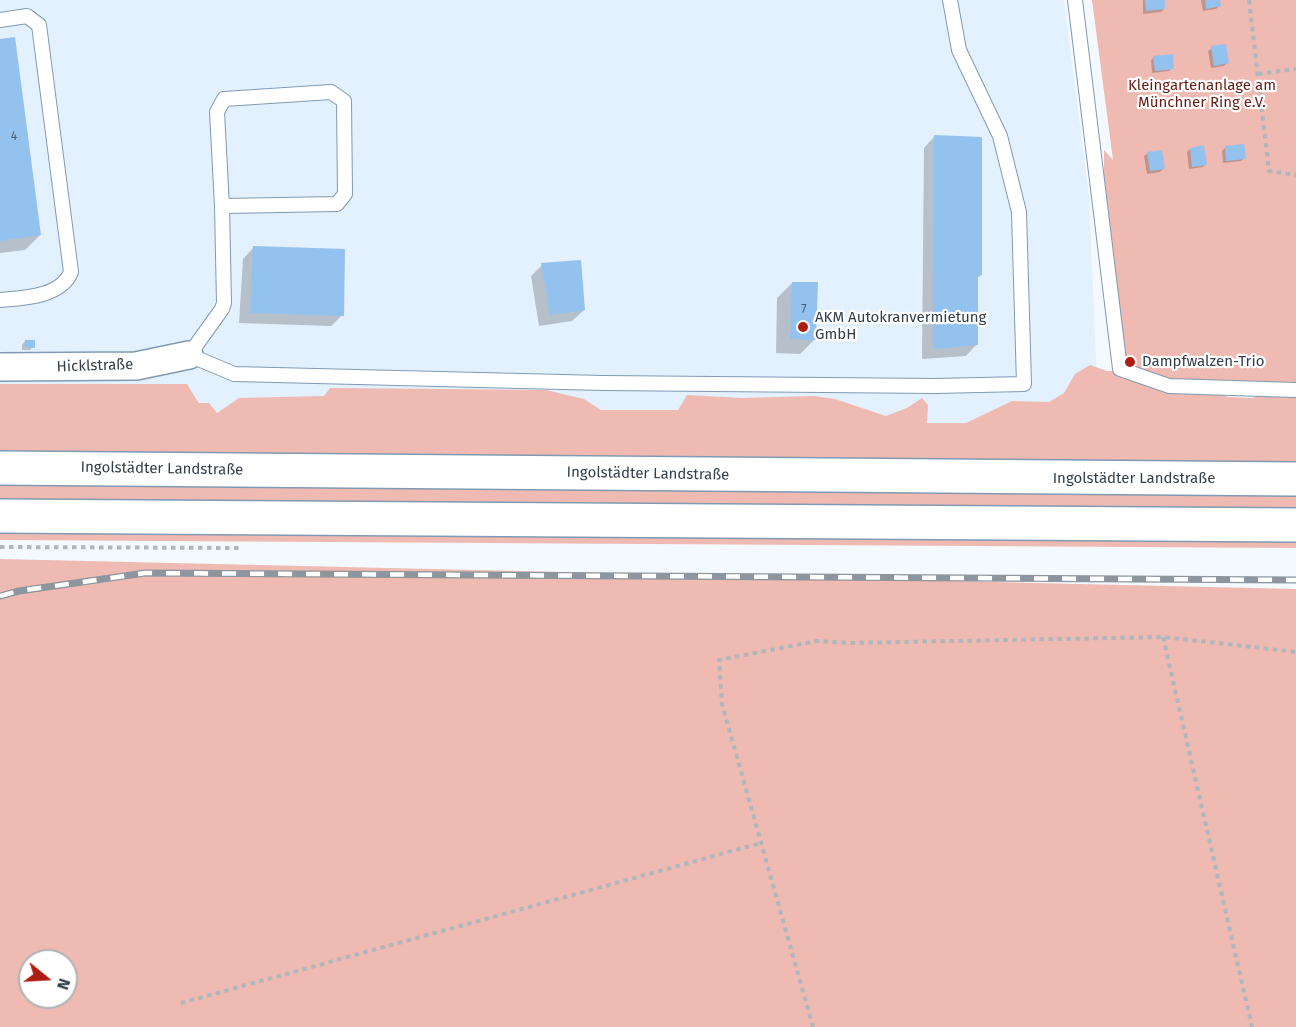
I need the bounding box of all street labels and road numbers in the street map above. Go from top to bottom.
street label: Hicklstraße [56,356,134,376]
street label: Ingolstädter Landstraße [81,459,243,479]
street label: Ingolstädter Landstraße [567,464,729,484]
street label: Ingolstädter Landstraße [1053,470,1215,488]

